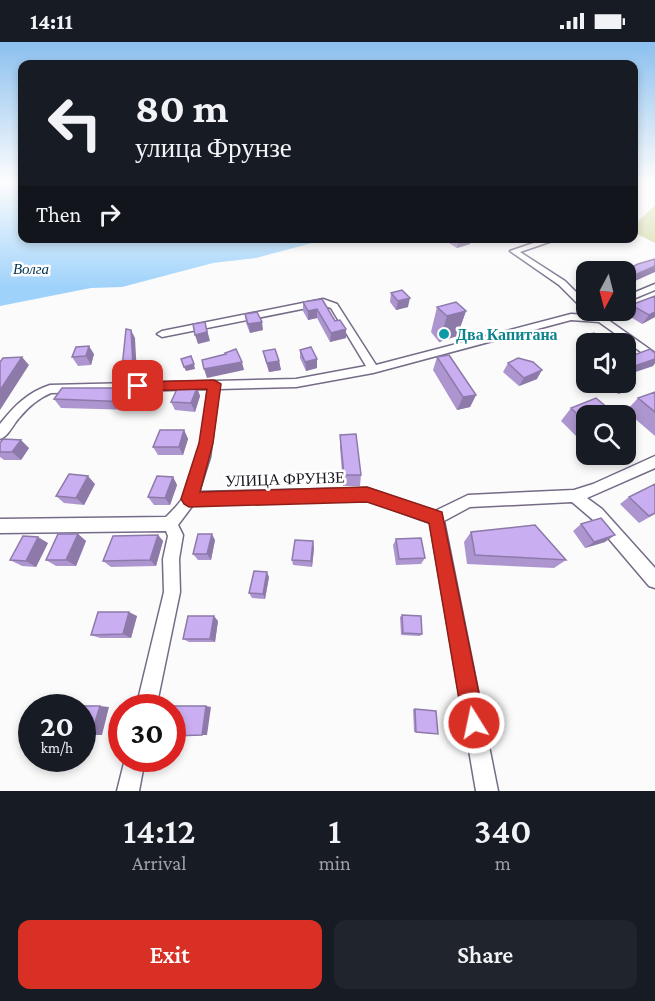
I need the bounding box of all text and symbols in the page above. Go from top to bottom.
text: 14:11 [30,9,73,34]
icon: left [36,84,114,162]
text: 80 m [135,84,229,131]
text: улица Фрунзе [135,133,292,163]
icon: right [93,198,126,231]
text: Then [36,202,81,227]
water label: Волга [13,261,49,277]
north arrow [576,261,636,321]
map controls [576,261,636,465]
place label: Два Капитана [456,326,558,344]
marker: Два Капитана [437,327,451,341]
button: sound [576,333,636,393]
pin [112,360,163,411]
icon: arrive [121,369,154,402]
button: search [576,405,636,465]
street label: УЛИЦА ФРУНЗЕ [225,468,345,491]
position arrow [442,691,506,755]
speed limit sign: 30 [108,694,186,772]
text: 20 [40,709,74,742]
text: km/h [41,740,73,756]
text: 14:12 [123,811,195,851]
text: 1 [328,811,341,851]
text: 340 [474,811,532,851]
text: Arrival [132,852,187,874]
text: min [319,852,351,874]
text: m [495,852,511,874]
button: Exit [18,920,322,989]
button: Share [334,920,637,989]

